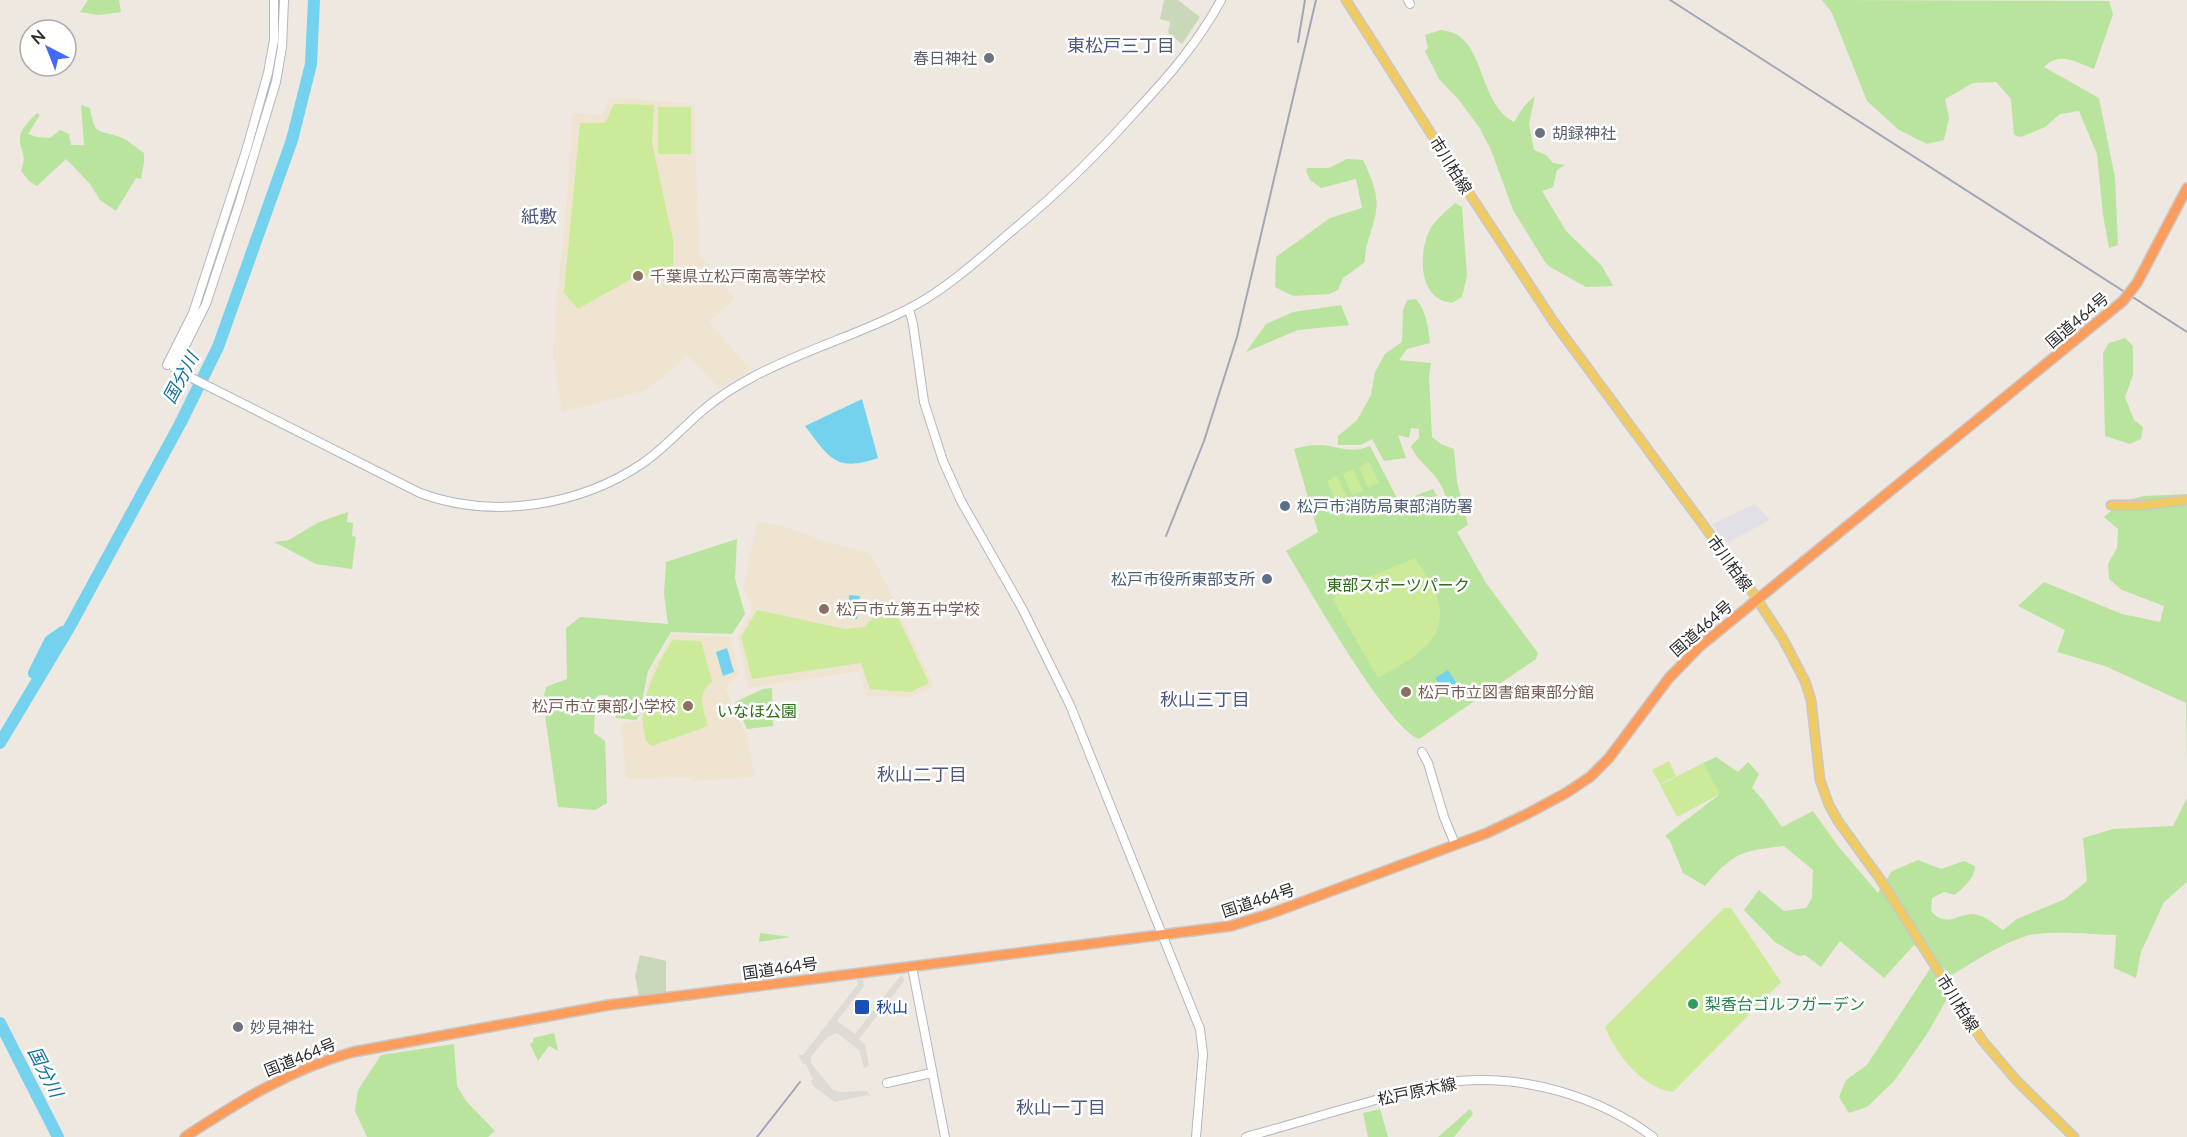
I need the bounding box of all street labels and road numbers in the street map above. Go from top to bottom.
street label: 市川柏線 [1426,133,1476,197]
street label: 国道464号 [2042,288,2112,351]
street label: 市川柏線 [1704,531,1757,594]
street label: 国道464号 [1666,596,1736,660]
street label: 国道464号 [1219,879,1297,920]
street label: 国道464号 [741,953,819,982]
street label: 市川柏線 [1933,971,1983,1035]
street label: 国道464号 [261,1034,339,1080]
street label: 松戸原木線 [1376,1073,1458,1108]

